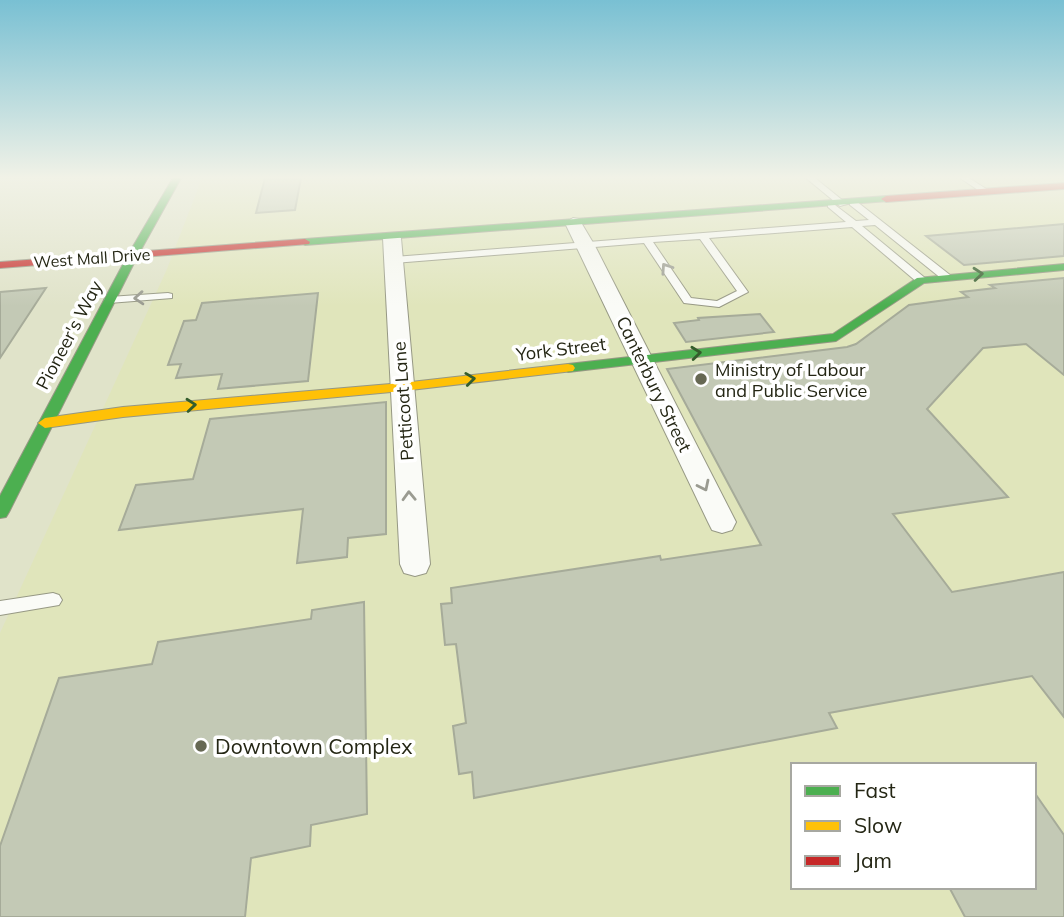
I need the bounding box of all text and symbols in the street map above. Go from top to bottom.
street label: West Mall Drive [33,244,151,272]
one-way arrow [662,263,674,276]
one-way arrow [973,267,984,282]
street label: Pioneer's Way [31,276,107,393]
one-way arrow [133,291,144,306]
street label: Canterbury Street [611,312,697,456]
street label: York Street [514,332,607,366]
street label: Petticoat Lane [387,341,419,461]
one-way arrow [690,345,702,360]
place label: Ministry of Labour and Public Service [715,358,867,402]
marker: Ministry of Labour and Public Service [693,371,709,387]
one-way arrow [464,372,476,387]
one-way arrow [186,398,197,413]
one-way arrow [695,479,709,491]
one-way arrow [402,490,417,501]
place label: Downtown Complex [215,733,412,759]
marker: Downtown Complex [193,738,209,754]
legend [791,763,1036,889]
text: Fast [854,777,896,803]
text: Slow [854,812,902,838]
text: Jam [854,847,892,873]

